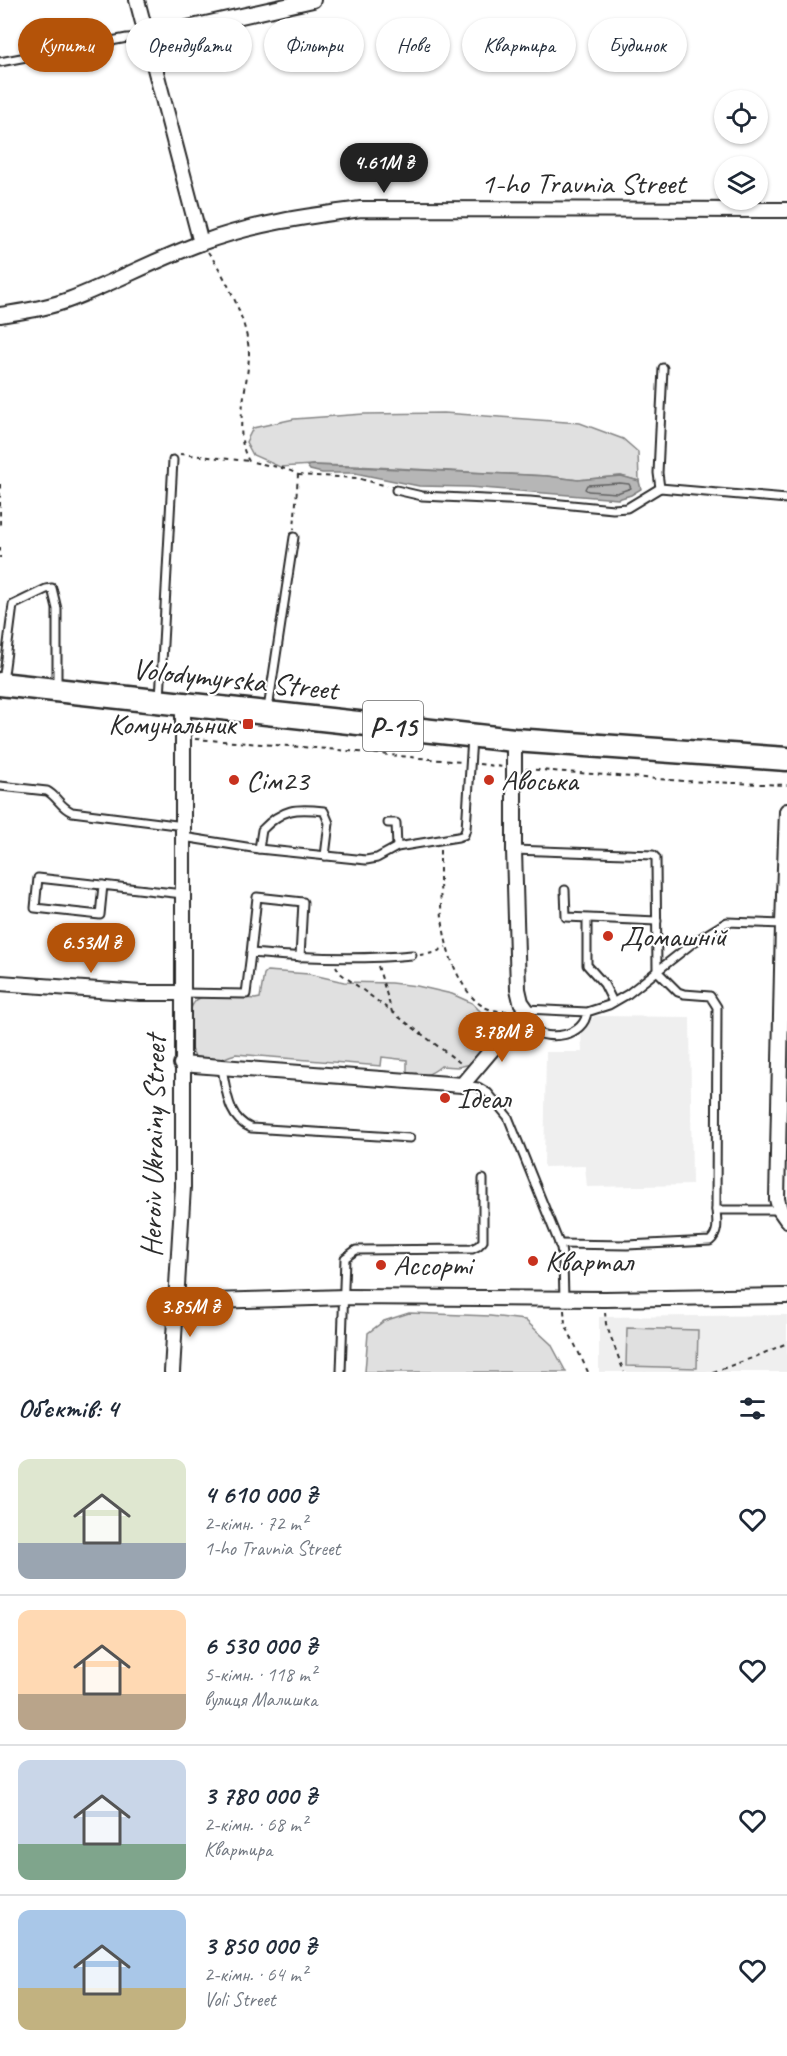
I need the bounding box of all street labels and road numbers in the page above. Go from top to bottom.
street label: 1-ho Travnia Street [481,164,688,202]
street label: Volodymyrska Street [130,649,343,709]
road number: Р-15 [363,701,423,751]
street label: Heroiv Ukrainy Street [132,1031,174,1257]

